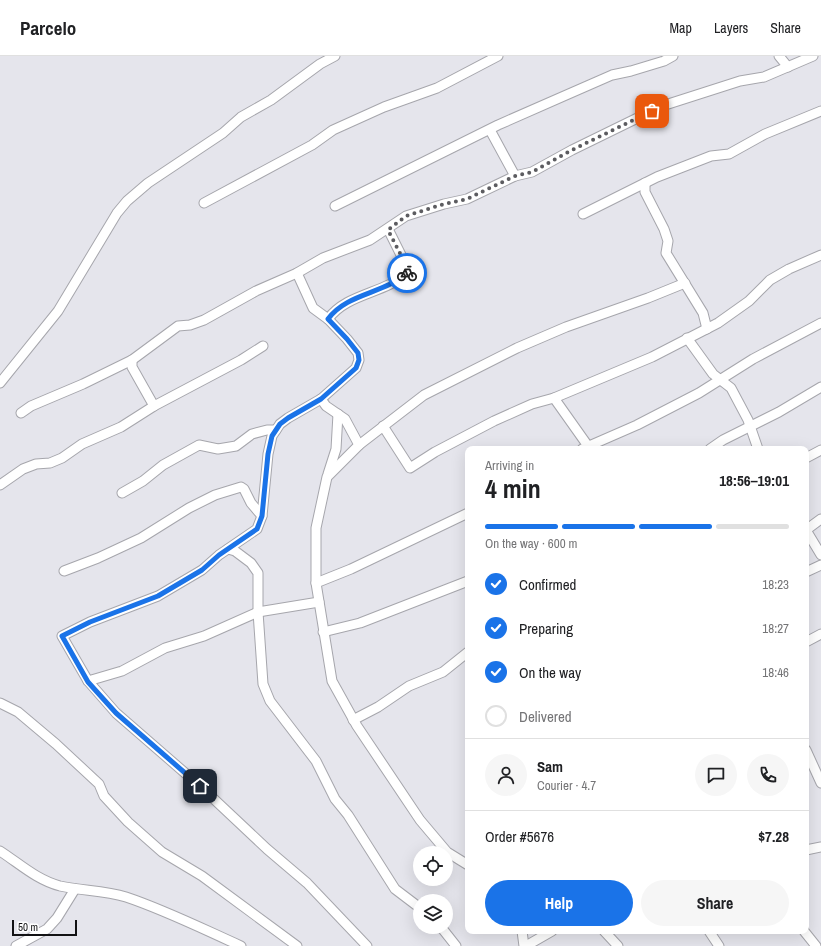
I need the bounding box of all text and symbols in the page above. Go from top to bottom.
text: Parcelo [20,15,76,41]
text: Map [670,19,692,37]
text: Layers [714,19,748,37]
text: Share [770,19,801,37]
pin [635,94,669,128]
icon: bag [641,100,663,122]
courier [387,253,427,293]
icon: bike [396,262,418,284]
text: Arriving in [485,457,534,474]
text: 18:56–19:01 [719,470,789,491]
text: 4 min [485,471,541,506]
text: On the way · 600 m [485,535,577,552]
icon: check [485,573,507,595]
text: Confirmed [519,574,576,595]
text: 18:23 [762,576,789,593]
icon: check [485,617,507,639]
text: Preparing [519,618,573,639]
text: 18:27 [762,620,789,637]
icon: check [485,661,507,683]
text: On the way [519,662,581,683]
text: 18:46 [762,664,789,681]
text: Delivered [519,706,572,727]
button: person [485,754,527,796]
button: chat [695,754,737,796]
button: phone [747,754,789,796]
text: Sam [537,756,563,777]
pin [183,769,217,803]
icon: home [189,775,211,797]
text: Courier · 4.7 [537,777,596,794]
text: Order #5676 [485,826,554,847]
text: $7.28 [758,826,789,847]
map controls [413,846,453,934]
button: locate [413,846,453,886]
button: Help [485,880,633,926]
button: Share [641,880,789,926]
button: layers [413,894,453,934]
scale bar [12,918,77,937]
text: 50 m [18,920,38,934]

